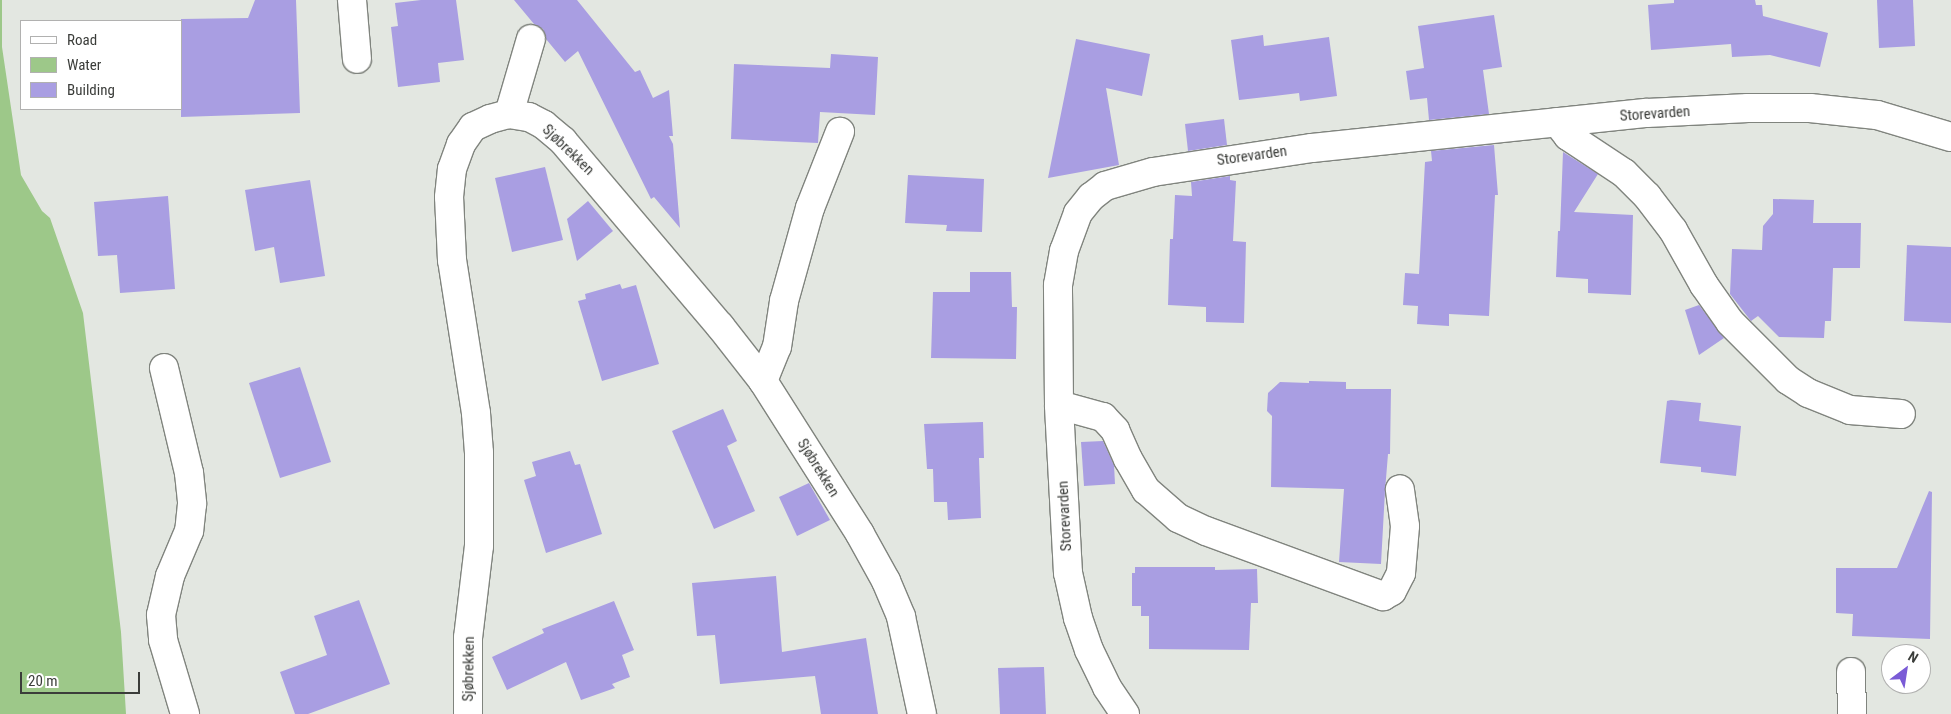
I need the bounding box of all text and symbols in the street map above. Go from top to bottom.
legend [20,20,182,110]
text: Road [67,31,97,49]
text: Water [67,56,101,74]
text: Building [67,81,115,99]
street label: Storevarden [1619,103,1691,125]
street label: Sjøbrekken [538,121,598,179]
street label: Storevarden [1216,142,1288,170]
street label: Sjøbrekken [793,436,843,500]
street label: Storevarden [1054,480,1076,552]
street label: Sjøbrekken [459,636,479,702]
north arrow [1881,644,1931,694]
text: N [1905,648,1921,666]
scale bar [22,662,142,694]
text: 20 m [28,672,58,690]

